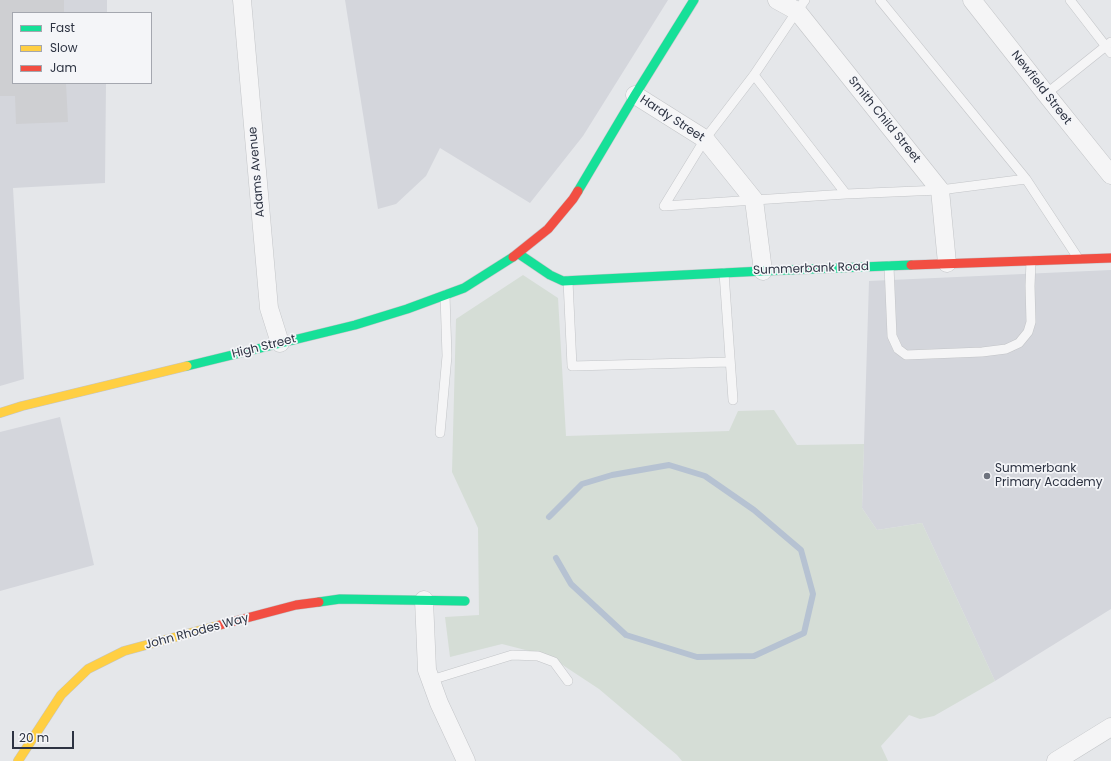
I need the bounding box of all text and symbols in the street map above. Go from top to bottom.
legend [12,12,152,84]
text: Fast [50,19,75,36]
text: Slow [50,39,78,56]
street label: Newfield Street [1008,48,1074,128]
text: Jam [50,59,77,76]
street label: Smith Child Street [845,74,923,166]
street label: Hardy Street [637,93,707,145]
street label: Adams Avenue [246,126,268,218]
street label: Summerbank Road [753,260,869,278]
street label: High Street [231,332,297,362]
place label: Summerbank Primary Academy [995,462,1102,490]
marker: Summerbank Primary Academy [982,471,992,481]
street label: John Rhodes Way [144,611,250,653]
scale bar [14,723,76,749]
text: 20 m [19,729,49,746]

